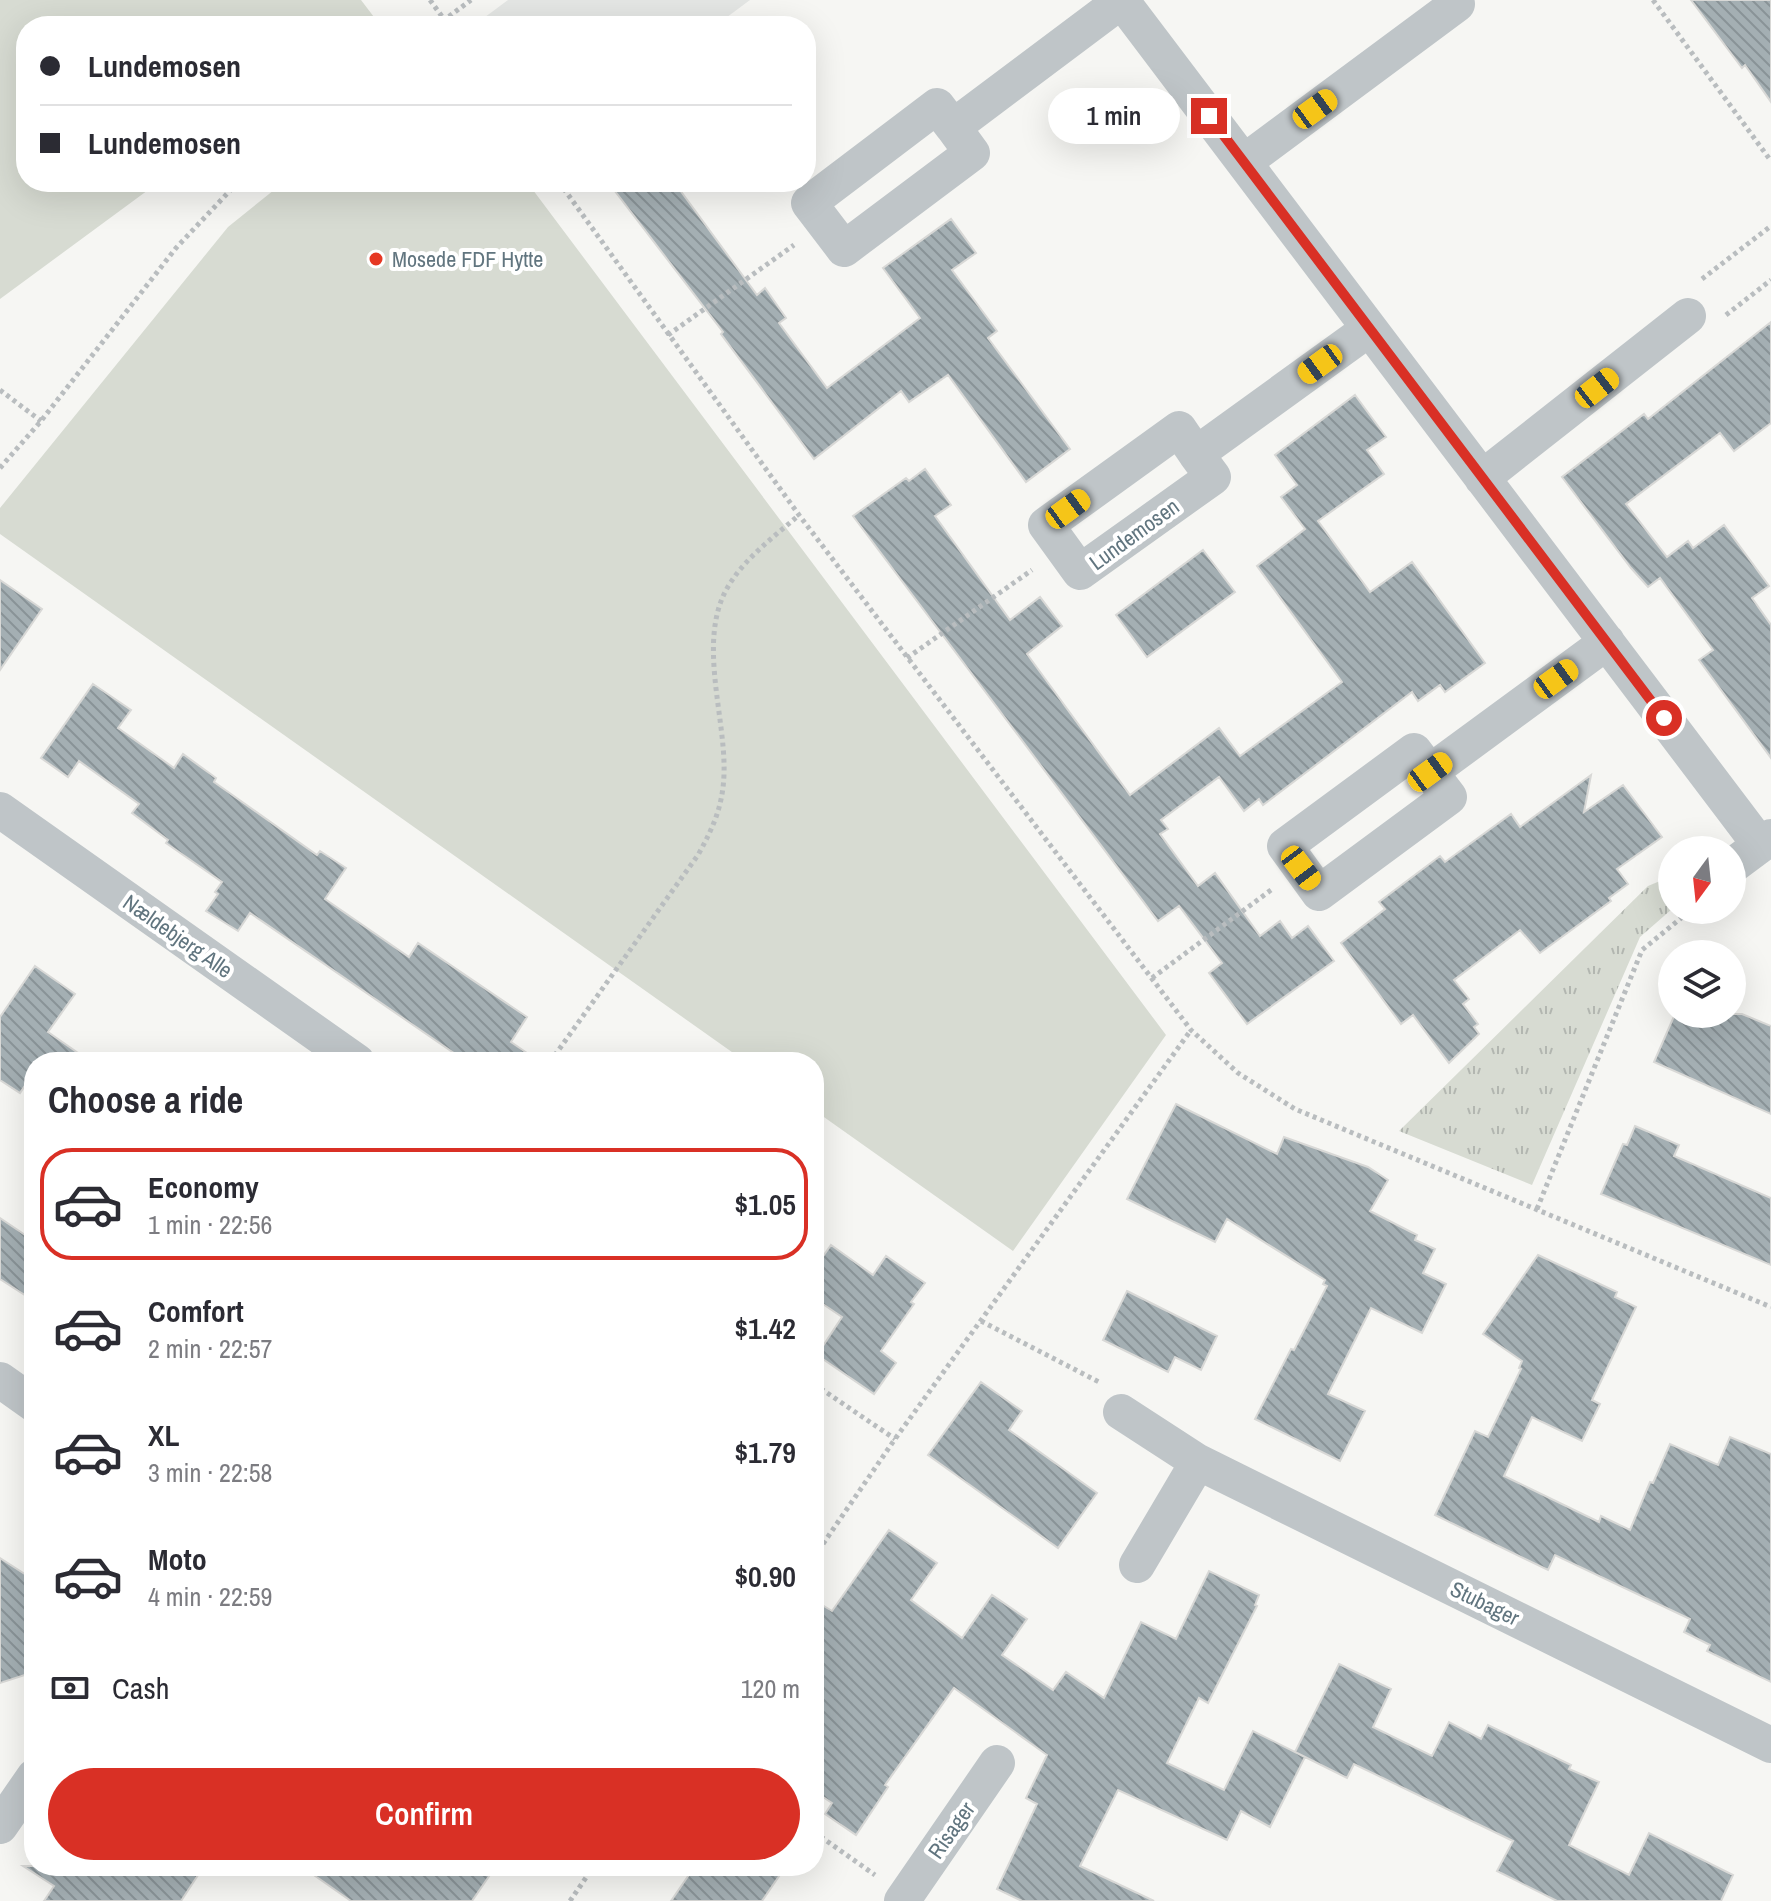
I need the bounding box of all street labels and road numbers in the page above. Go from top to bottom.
street label: Lundemosen [1083,491,1185,577]
street label: Nældebjerg Alle [117,887,239,985]
street label: Stubager [1446,1573,1524,1633]
street label: Risager [921,1796,981,1864]

